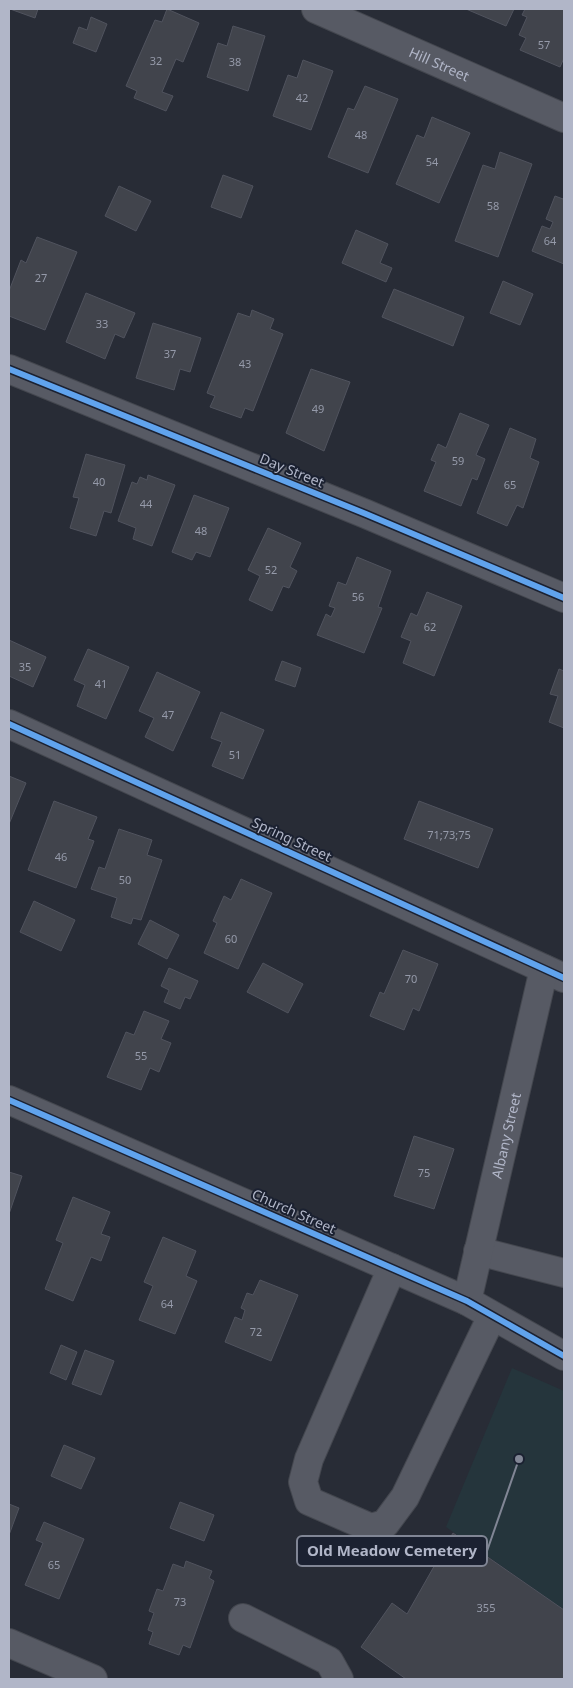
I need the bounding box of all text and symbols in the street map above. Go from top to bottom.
house number: 57 [538,37,550,52]
street label: Hill Street [406,42,473,85]
house number: 32 [150,53,162,68]
house number: 38 [229,54,241,69]
house number: 42 [296,90,308,105]
house number: 48 [355,127,367,142]
house number: 54 [426,154,439,169]
house number: 58 [487,198,499,213]
house number: 64 [544,233,557,248]
house number: 27 [35,270,47,285]
house number: 33 [96,316,108,331]
house number: 37 [164,346,176,361]
house number: 43 [239,356,251,371]
house number: 49 [312,401,324,416]
street label: Day Street [257,448,327,492]
house number: 59 [452,453,464,468]
house number: 40 [93,474,105,489]
house number: 65 [504,477,516,492]
house number: 44 [140,496,153,511]
house number: 48 [195,523,207,538]
house number: 52 [265,562,277,577]
house number: 56 [352,589,364,604]
house number: 62 [424,619,436,634]
house number: 35 [19,659,31,674]
house number: 41 [95,676,107,691]
house number: 47 [162,707,174,722]
house number: 51 [229,747,241,762]
street label: Spring Street [249,812,335,866]
house number: 71;73;75 [427,827,471,842]
house number: 46 [55,849,67,864]
house number: 50 [119,872,131,887]
house number: 60 [225,931,237,946]
house number: 70 [405,971,417,986]
house number: 55 [135,1048,147,1063]
street label: Albany Street [486,1091,525,1180]
house number: 75 [418,1165,430,1180]
street label: Church Street [249,1184,339,1238]
house number: 64 [161,1296,174,1311]
house number: 72 [250,1324,262,1339]
callout: Old Meadow Cemetery [297,1536,487,1566]
text: Old Meadow Cemetery [307,1540,477,1560]
house number: 65 [48,1557,60,1572]
house number: 73 [174,1594,186,1609]
house number: 355 [477,1600,495,1615]

